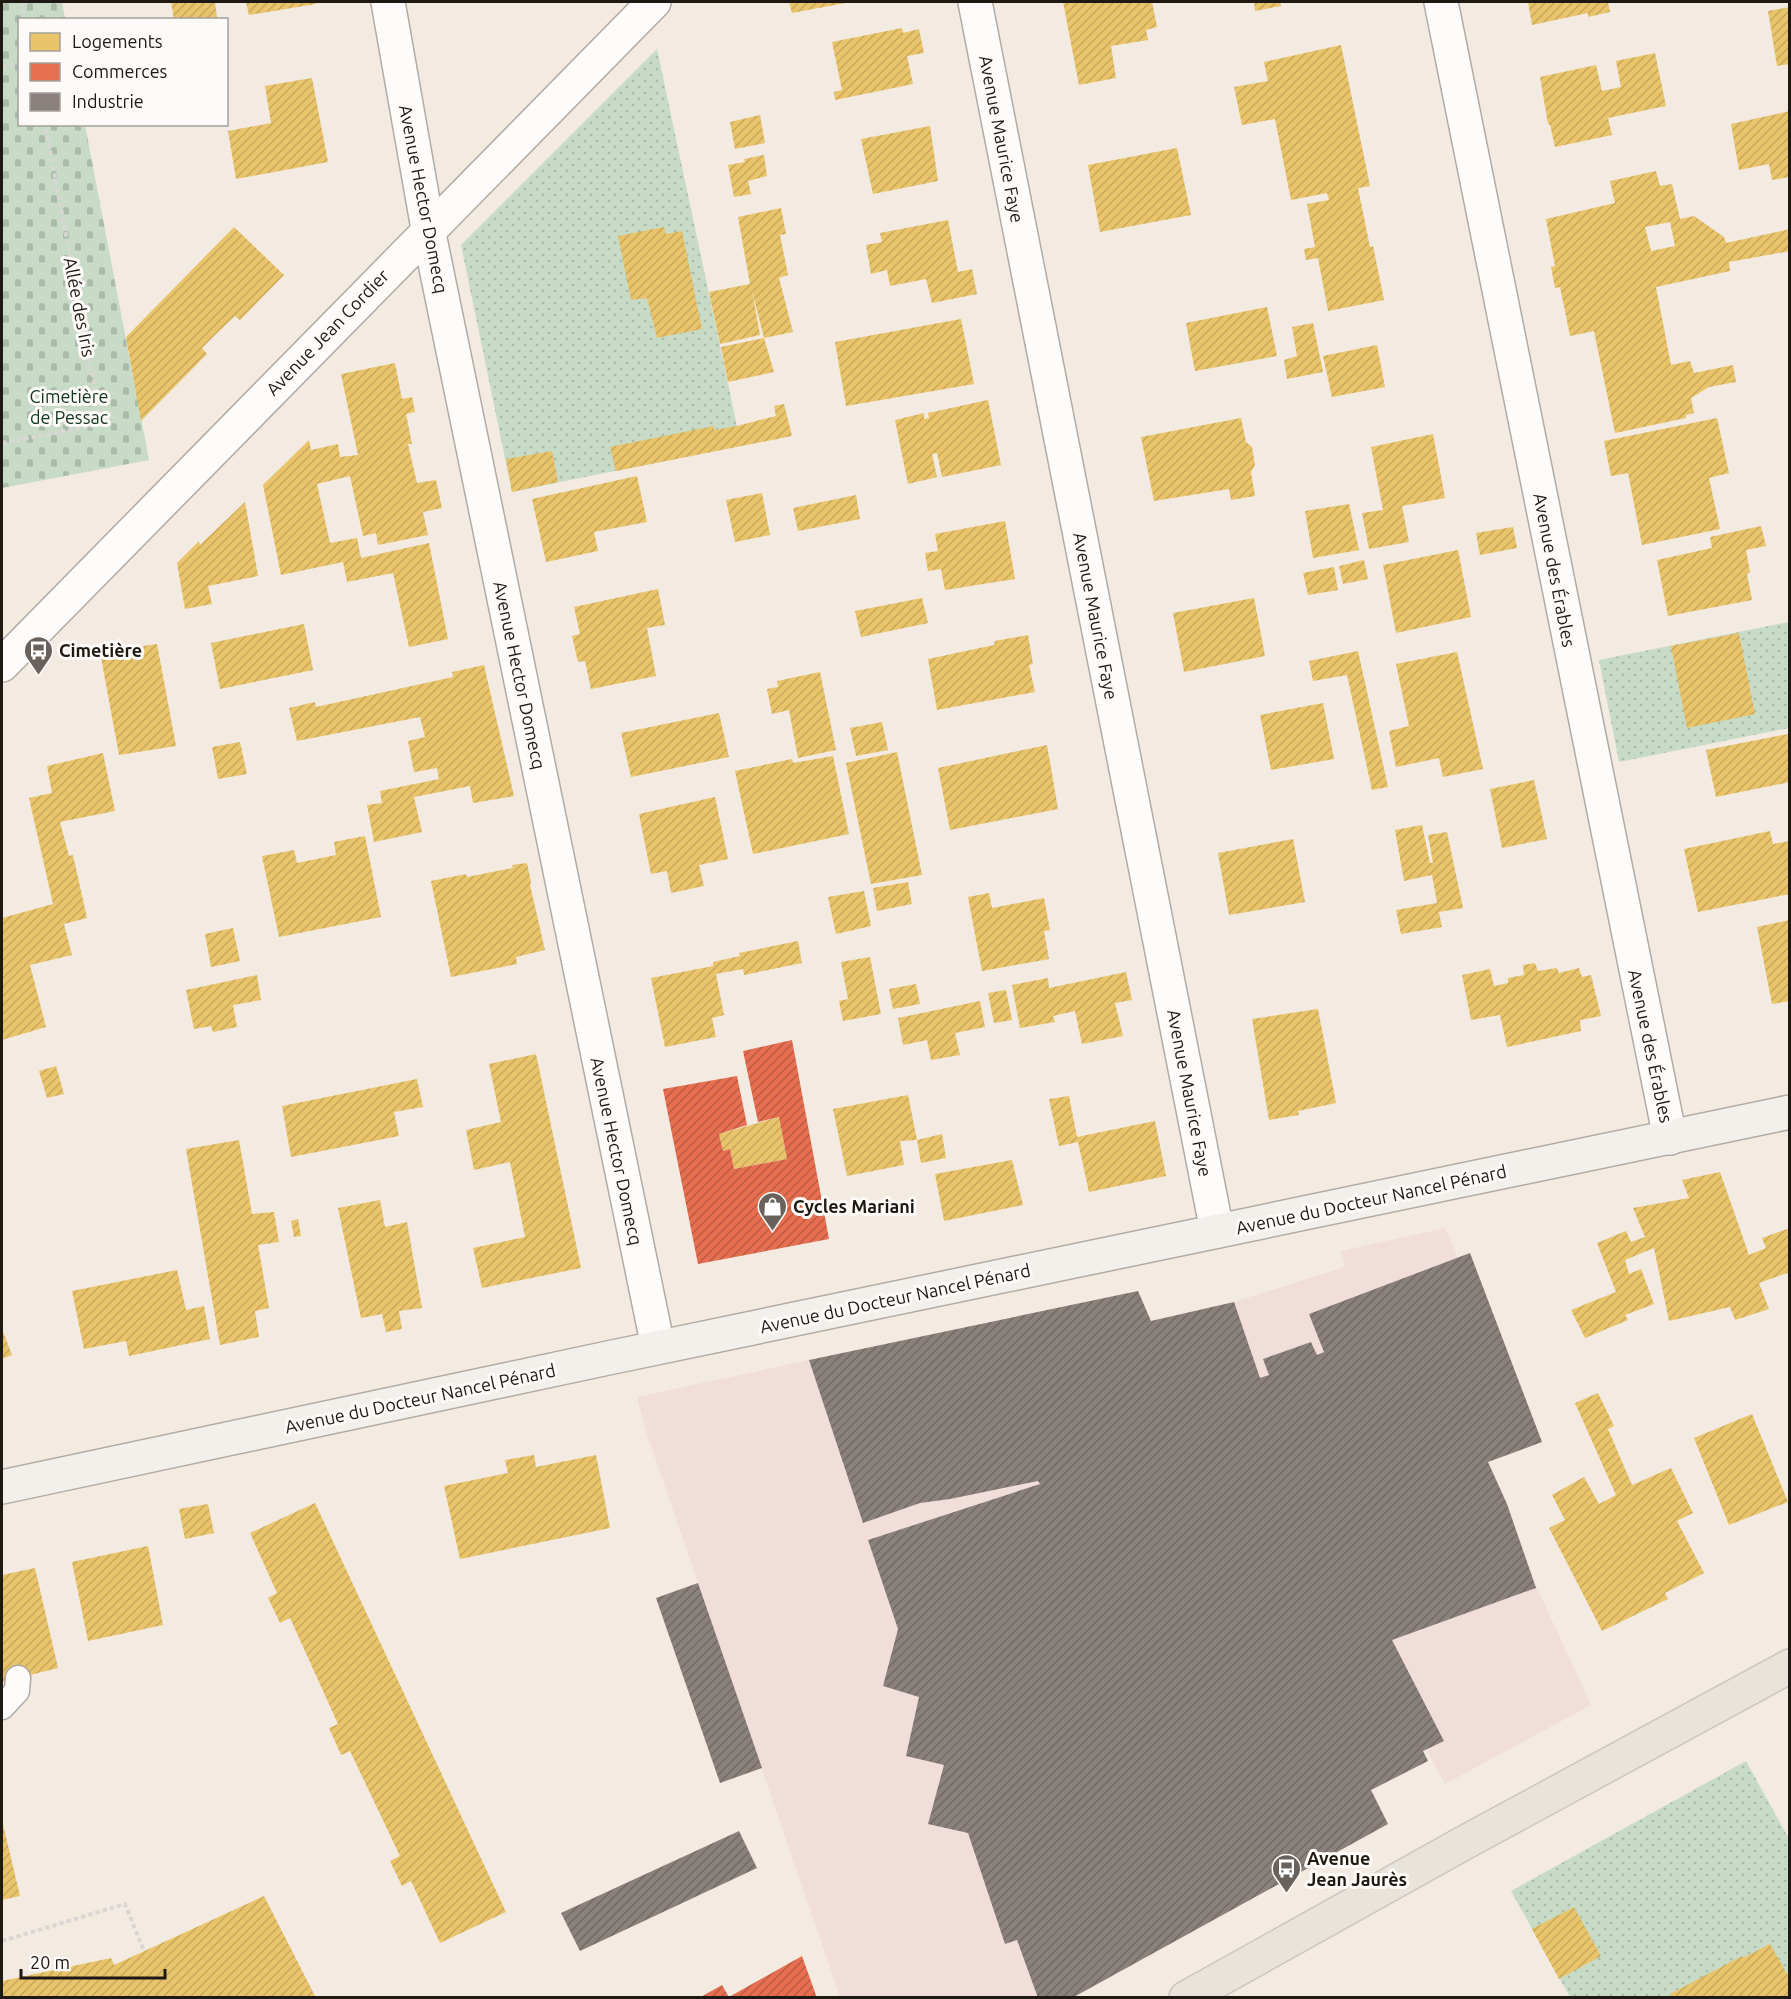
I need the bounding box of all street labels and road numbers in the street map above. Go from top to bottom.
street label: Avenue Maurice Faye [976,54,1028,224]
street label: Avenue Hector Domecq [396,103,452,295]
street label: Allée des Iris [61,255,100,359]
street label: Avenue Jean Cordier [262,265,392,399]
street label: Avenue des Érables [1530,491,1581,649]
street label: Avenue Maurice Faye [1070,531,1122,701]
street label: Avenue Hector Domecq [490,579,550,771]
street label: Avenue des Érables [1625,967,1678,1125]
street label: Avenue Maurice Faye [1164,1008,1216,1178]
street label: Avenue Hector Domecq [587,1055,647,1247]
street label: Avenue du Docteur Nancel Pénard [1234,1161,1508,1237]
street label: Avenue du Docteur Nancel Pénard [758,1260,1032,1336]
street label: Avenue du Docteur Nancel Pénard [283,1360,557,1436]

